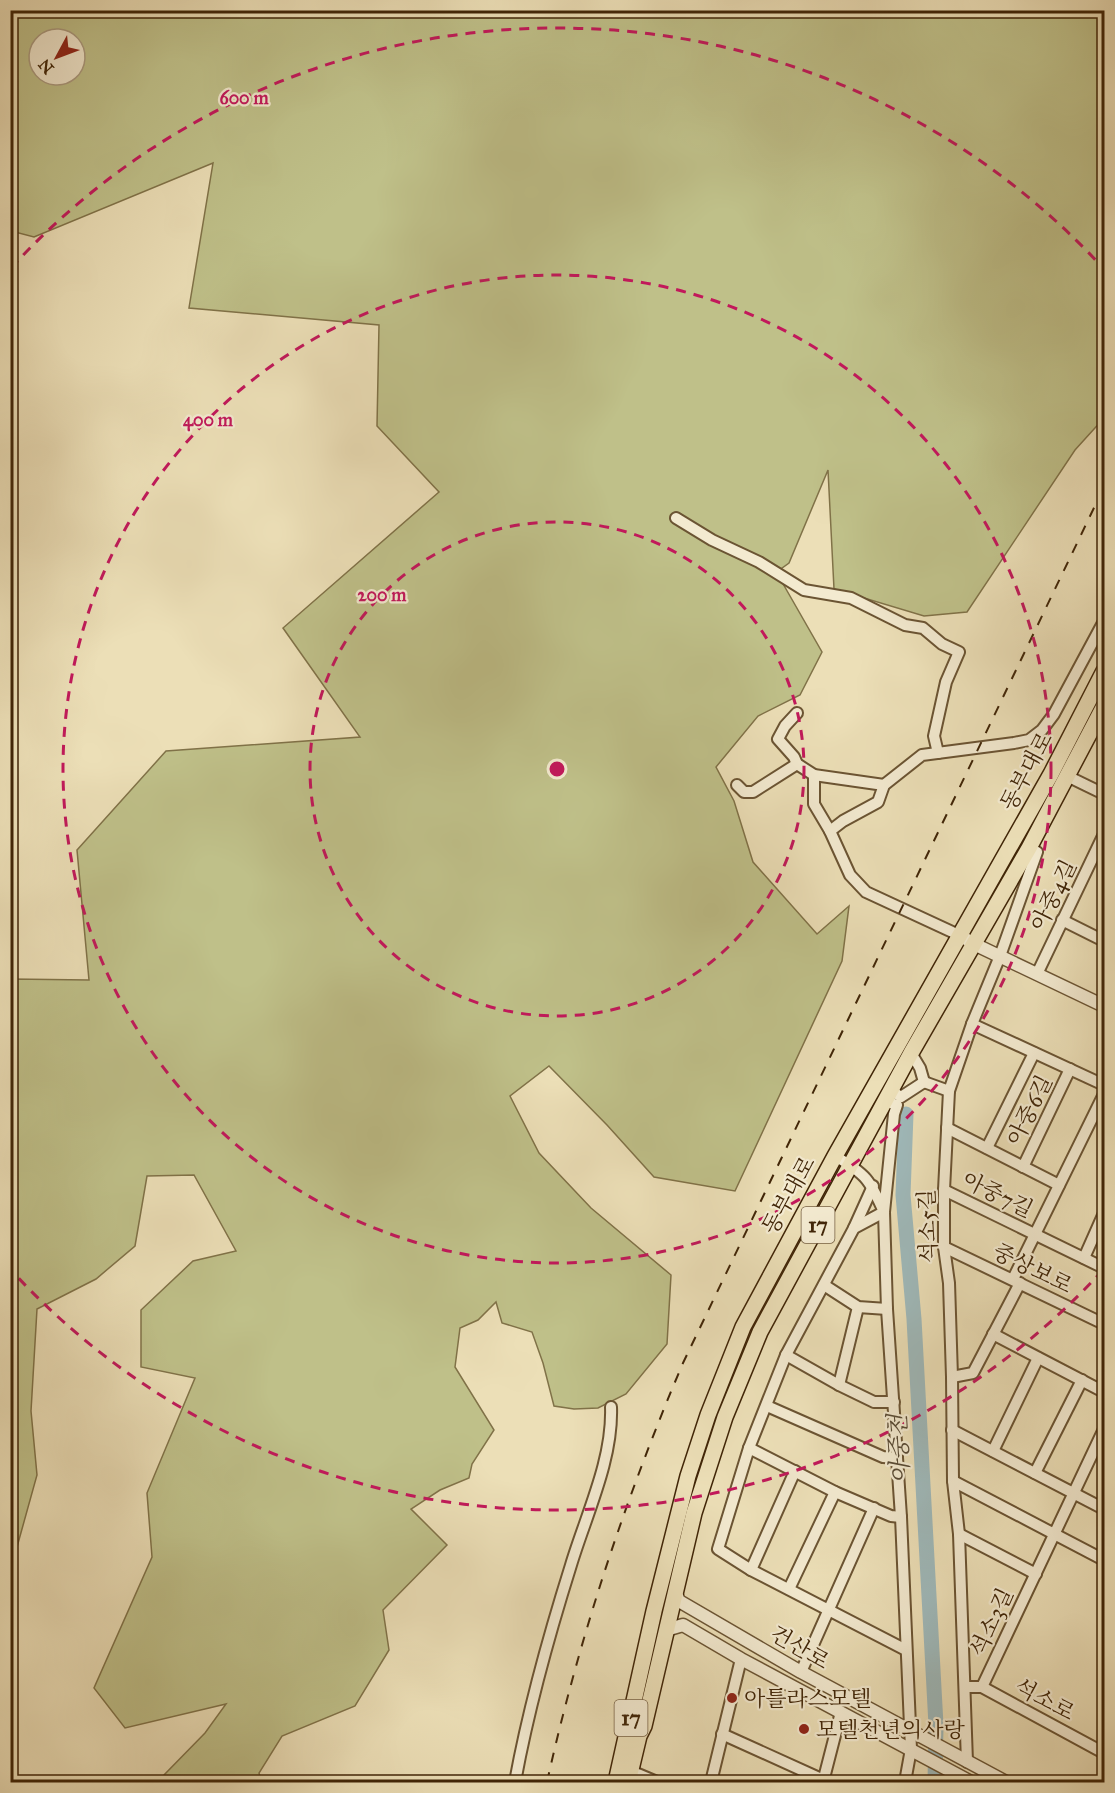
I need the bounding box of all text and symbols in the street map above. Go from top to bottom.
north arrow [27,27,87,87]
text: N [34,55,58,78]
text: 600 m [219,87,269,109]
text: 400 m [183,409,234,432]
text: 200 m [358,584,407,606]
street label: 동부대로 [995,727,1058,815]
centre of rings [547,759,567,779]
street label: 아중4길 [1025,855,1082,935]
street label: 아중6길 [1001,1071,1058,1150]
street label: 동부대로 [756,1152,821,1239]
street label: 아중7길 [958,1166,1038,1223]
street label: 석소5길 [913,1189,942,1263]
road number: 17 [802,1207,834,1243]
street label: 중상보로 [989,1238,1077,1299]
water label: 아중천 [882,1412,916,1485]
street label: 석소3길 [964,1584,1019,1661]
street label: 건산로 [765,1620,834,1675]
street label: 석소로 [1010,1673,1079,1726]
place label: 아틀라스모텔 [744,1685,872,1712]
marker: 아틀라스모텔 [725,1691,739,1705]
road number: 17 [614,1700,648,1736]
place label: 모텔천년의사랑 [816,1716,966,1743]
marker: 모텔천년의사랑 [797,1722,811,1736]

